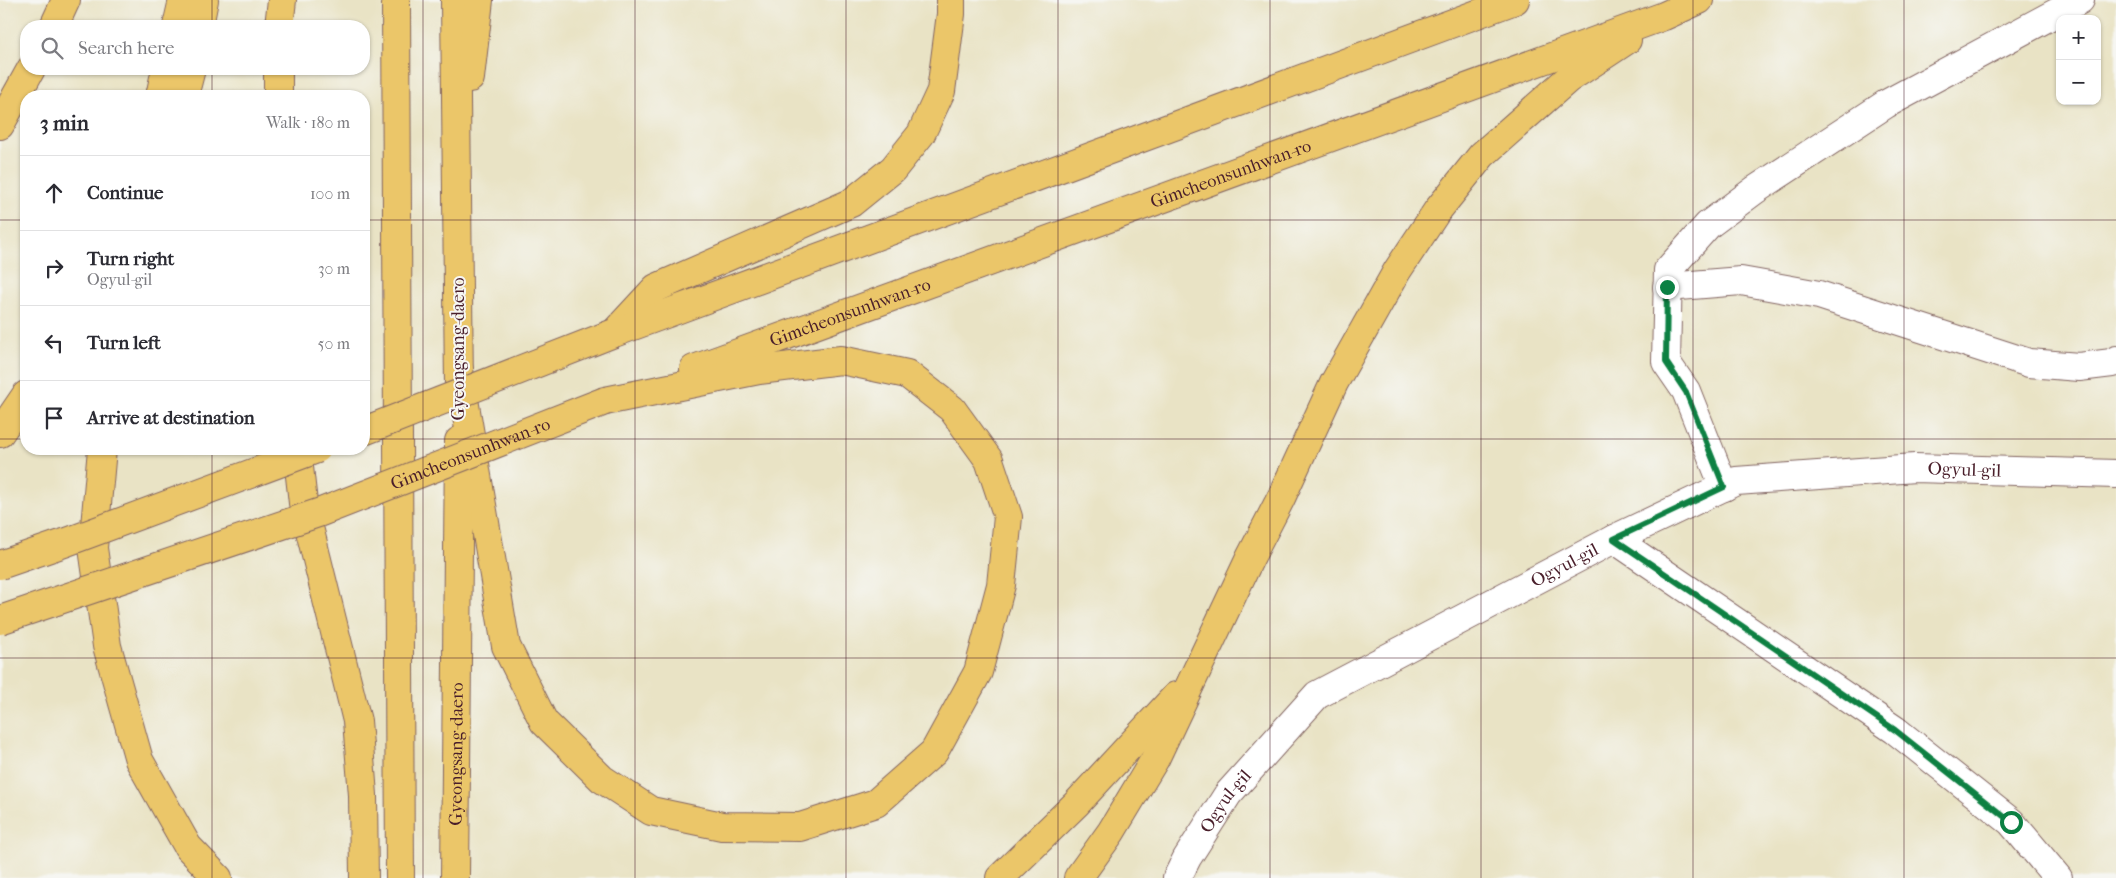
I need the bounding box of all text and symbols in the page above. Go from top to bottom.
map controls [2056,15,2101,105]
button: + [2056,15,2101,60]
search box [20,20,370,75]
icon: search [38,34,66,62]
text: Search here [78,37,174,59]
button: − [2056,60,2101,105]
text: 3 min [40,111,89,135]
text: Walk · 180 m [266,113,350,132]
street label: Gimcheonsunhwan-ro [1147,135,1314,213]
icon: ahead [40,179,68,207]
text: Continue [87,182,163,204]
text: 100 m [310,184,350,203]
text: Turn right [87,248,174,270]
icon: right [40,254,68,282]
text: 30 m [318,259,350,278]
text: Ogyul-gil [87,270,152,289]
street label: Gimcheonsunhwan-ro [767,273,933,351]
route end [1656,276,1679,299]
street label: Gyeongsang-daero [448,277,469,421]
icon: left [40,329,68,357]
text: Turn left [87,332,161,354]
text: 50 m [318,334,350,353]
icon: arrive [40,404,68,432]
text: Arrive at destination [87,407,255,429]
street label: Gimcheonsunhwan-ro [387,413,553,494]
street label: Ogyul-gil [1927,458,2001,481]
street label: Ogyul-gil [1527,539,1602,591]
street label: Gyeongsang-daero [445,682,467,826]
street label: Ogyul-gil [1195,765,1255,837]
route start [2000,811,2023,834]

